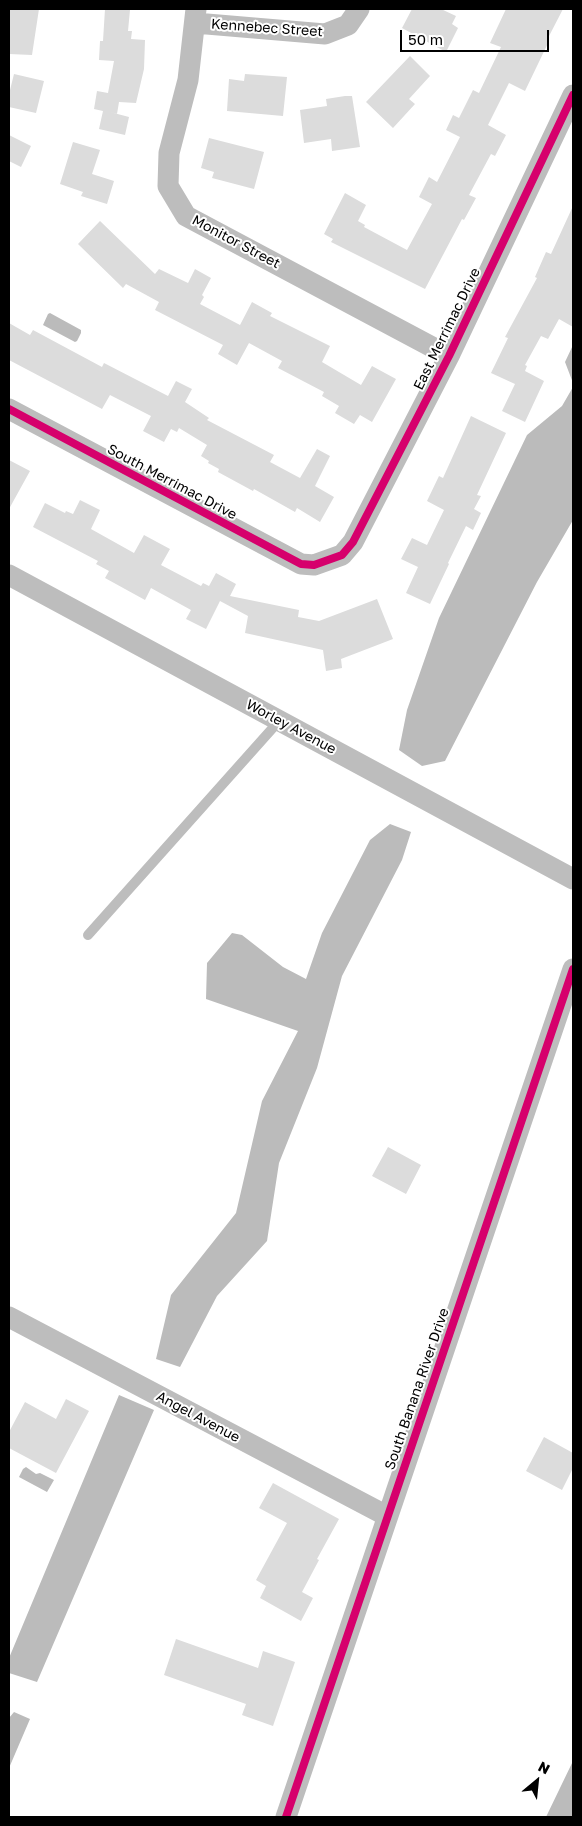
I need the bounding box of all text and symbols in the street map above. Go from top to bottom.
street label: Kennebec Street [210,16,324,40]
scale bar [402,20,551,52]
text: 50 m [408,30,443,48]
street label: Monitor Street [189,212,283,272]
street label: East Merrimac Drive [410,265,484,393]
street label: South Merrimac Drive [104,441,240,523]
street label: Worley Avenue [243,696,339,758]
street label: South Banana River Drive [381,1306,453,1472]
street label: Angel Avenue [153,1388,243,1446]
north arrow [512,1756,562,1806]
text: N [536,1757,553,1777]

